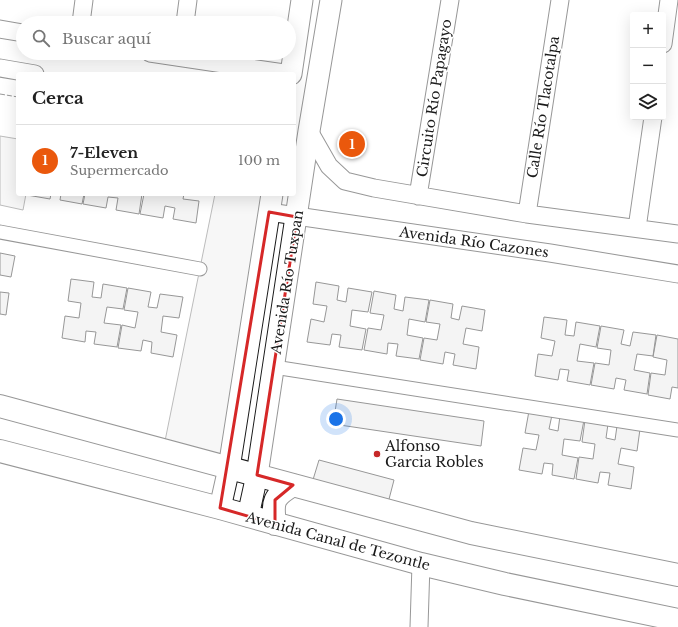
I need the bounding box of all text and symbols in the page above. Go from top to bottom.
map controls [630,12,666,120]
button: + [630,12,666,48]
search box [16,16,296,60]
street label: Circuito Río Papagayo [413,18,455,178]
icon: search [30,27,52,49]
text: Buscar aquí [62,29,151,48]
street label: Calle Río Tlacotalpa [523,34,563,179]
button: − [630,48,666,84]
button: layers [630,84,666,120]
text: Cerca [32,88,84,109]
pin: 1 [339,129,365,159]
text: 7-Eleven [70,143,138,162]
text: 1 [42,152,48,169]
text: 100 m [238,152,280,169]
text: Supermercado [70,162,168,179]
street label: Avenida Río Tuxpan [267,208,307,356]
street label: Avenida Río Cazones [397,222,550,261]
your location [326,409,346,429]
place label: Alfonso Garcia Robles [384,437,484,471]
marker: Alfonso Garcia Robles [372,449,382,459]
street label: Avenida Canal de Tezontle [243,507,432,574]

